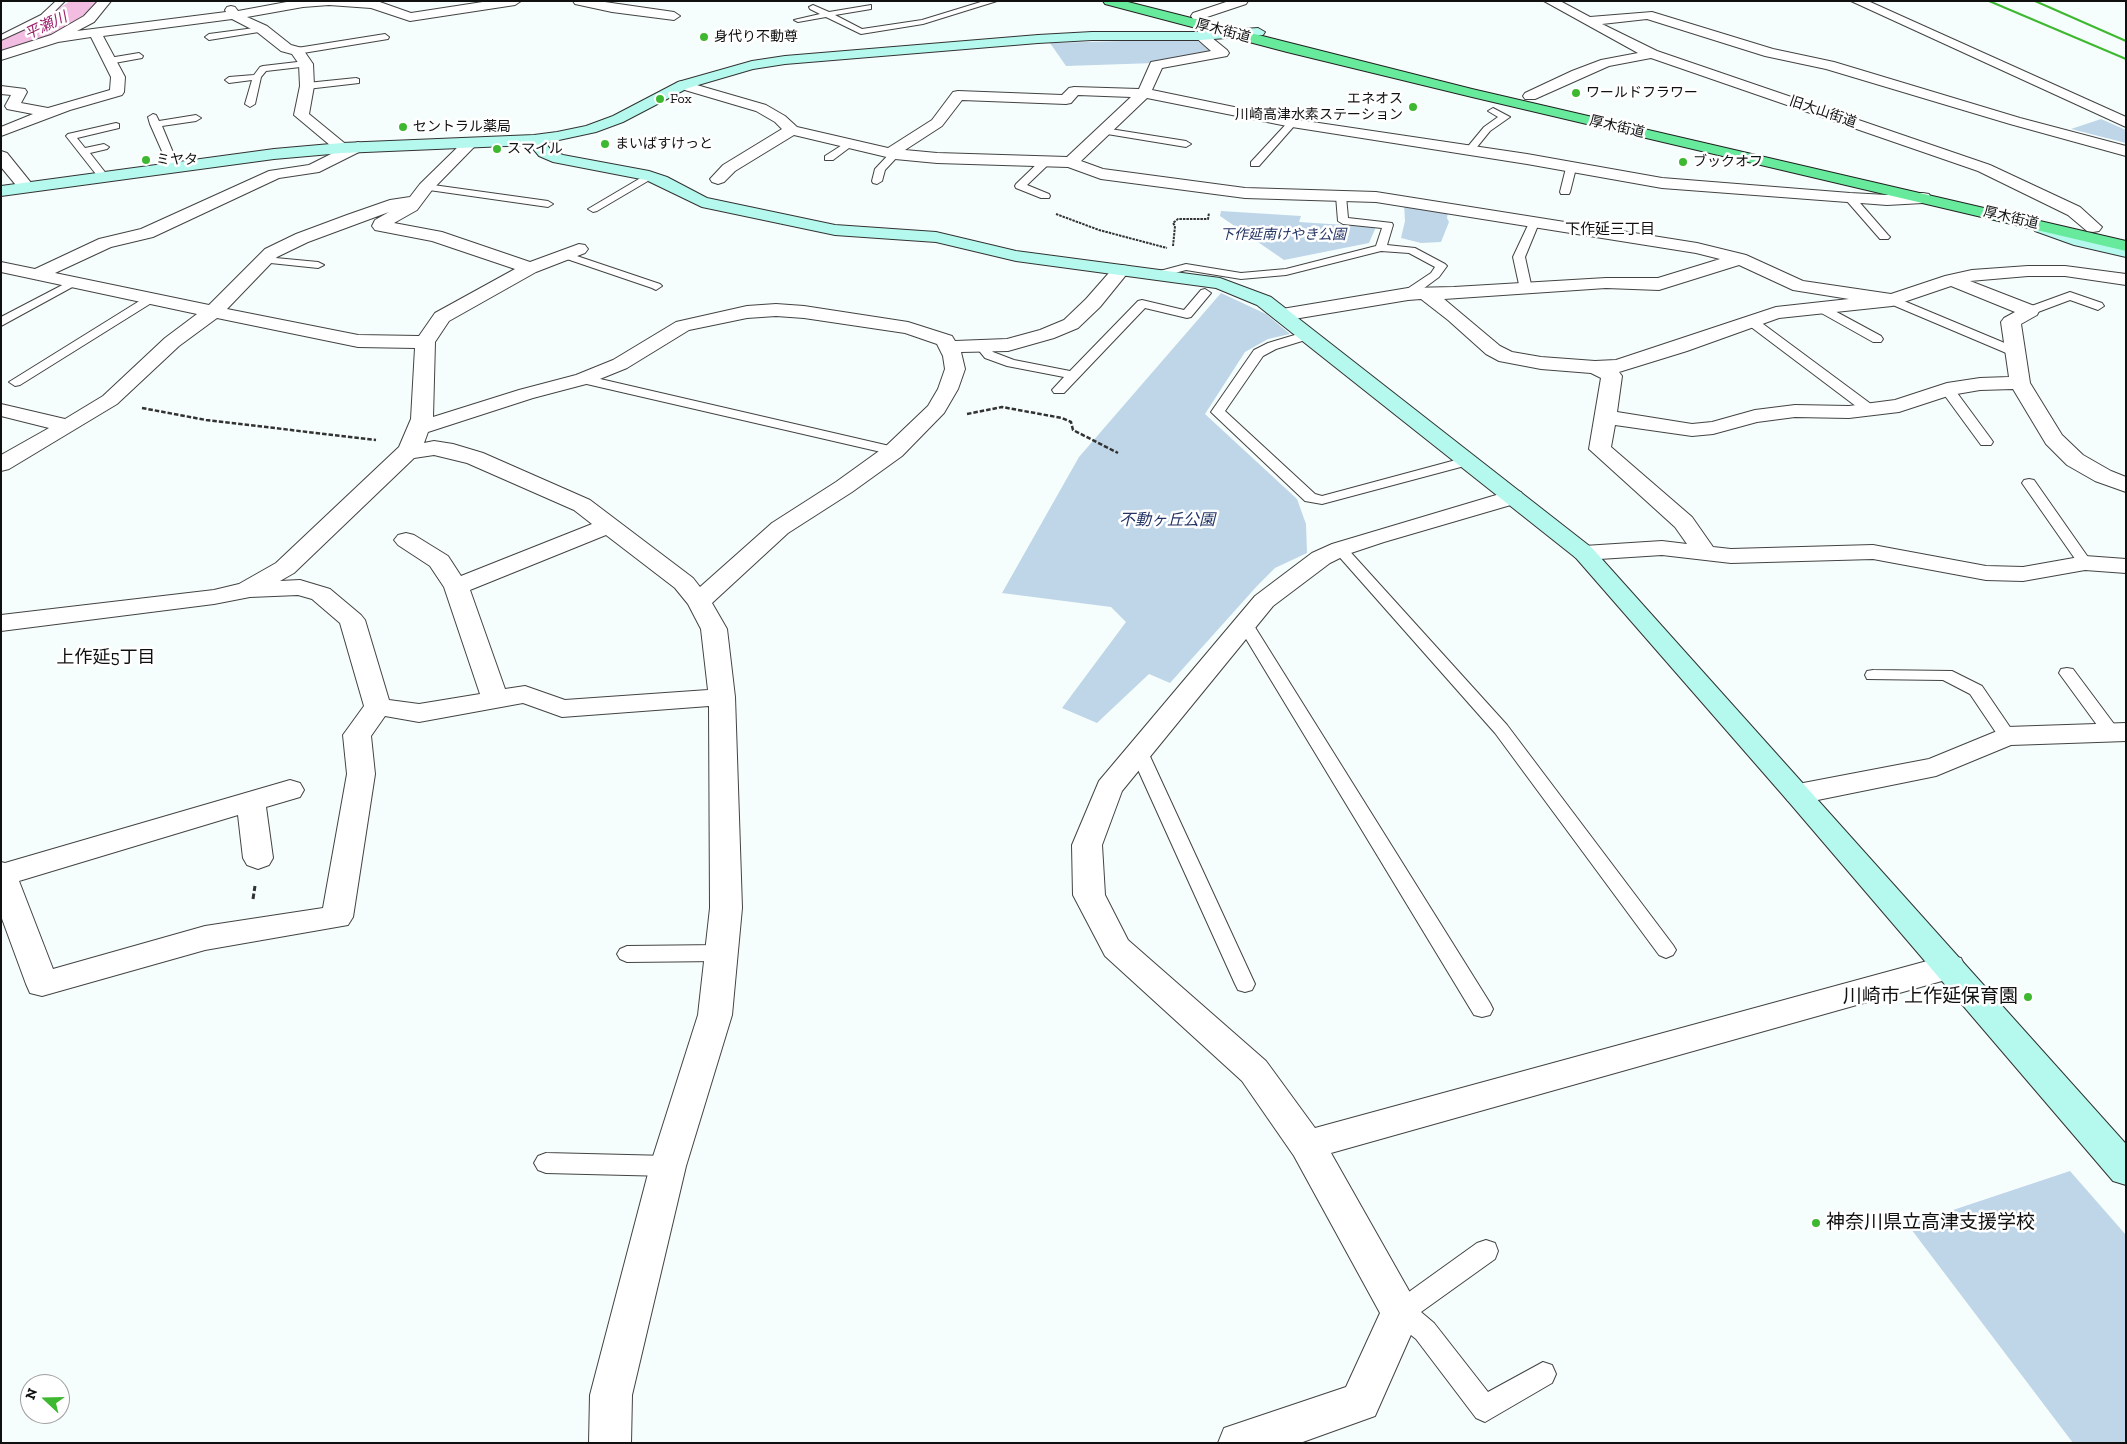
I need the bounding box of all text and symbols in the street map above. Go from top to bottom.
water label: 平瀬川 [22,8,70,44]
street label: 厚木街道 [1194,16,1252,46]
place label: 身代り不動尊 [714,29,798,45]
marker: 身代り不動尊 [698,31,710,43]
place label: ワールドフラワー [1586,85,1698,101]
marker: ワールドフラワー [1570,87,1582,99]
place label: Fox [670,91,692,107]
place label: エネオス 川崎高津水素ステーション [1235,91,1403,124]
marker: Fox [654,93,666,105]
street label: 旧大山街道 [1787,93,1859,131]
marker: エネオス 川崎高津水素ステーション [1407,101,1419,113]
street label: 厚木街道 [1588,113,1646,141]
place label: セントラル薬局 [413,119,511,135]
marker: セントラル薬局 [397,121,409,133]
place label: まいばすけっと [615,136,713,152]
marker: まいばすけっと [599,138,611,150]
place label: スマイル [507,141,563,157]
marker: スマイル [491,143,503,155]
place label: ミヤタ [156,152,198,168]
marker: ミヤタ [140,154,152,166]
place label: ブックオフ [1693,154,1763,170]
marker: ブックオフ [1677,156,1689,168]
street label: 厚木街道 [1982,204,2040,232]
district label: 下作延三丁目 [1565,221,1655,239]
park label: 下作延南けやき公園 [1220,227,1346,243]
park label: 不動ヶ丘公園 [1119,510,1215,530]
district label: 上作延5丁目 [56,647,156,669]
place label: 川崎市 上作延保育園 [1843,986,2018,1008]
marker: 川崎市 上作延保育園 [2022,991,2034,1003]
place label: 神奈川県立高津支援学校 [1826,1212,2035,1234]
marker: 神奈川県立高津支援学校 [1810,1217,1822,1229]
north arrow [20,1374,70,1424]
text: N [22,1386,41,1402]

